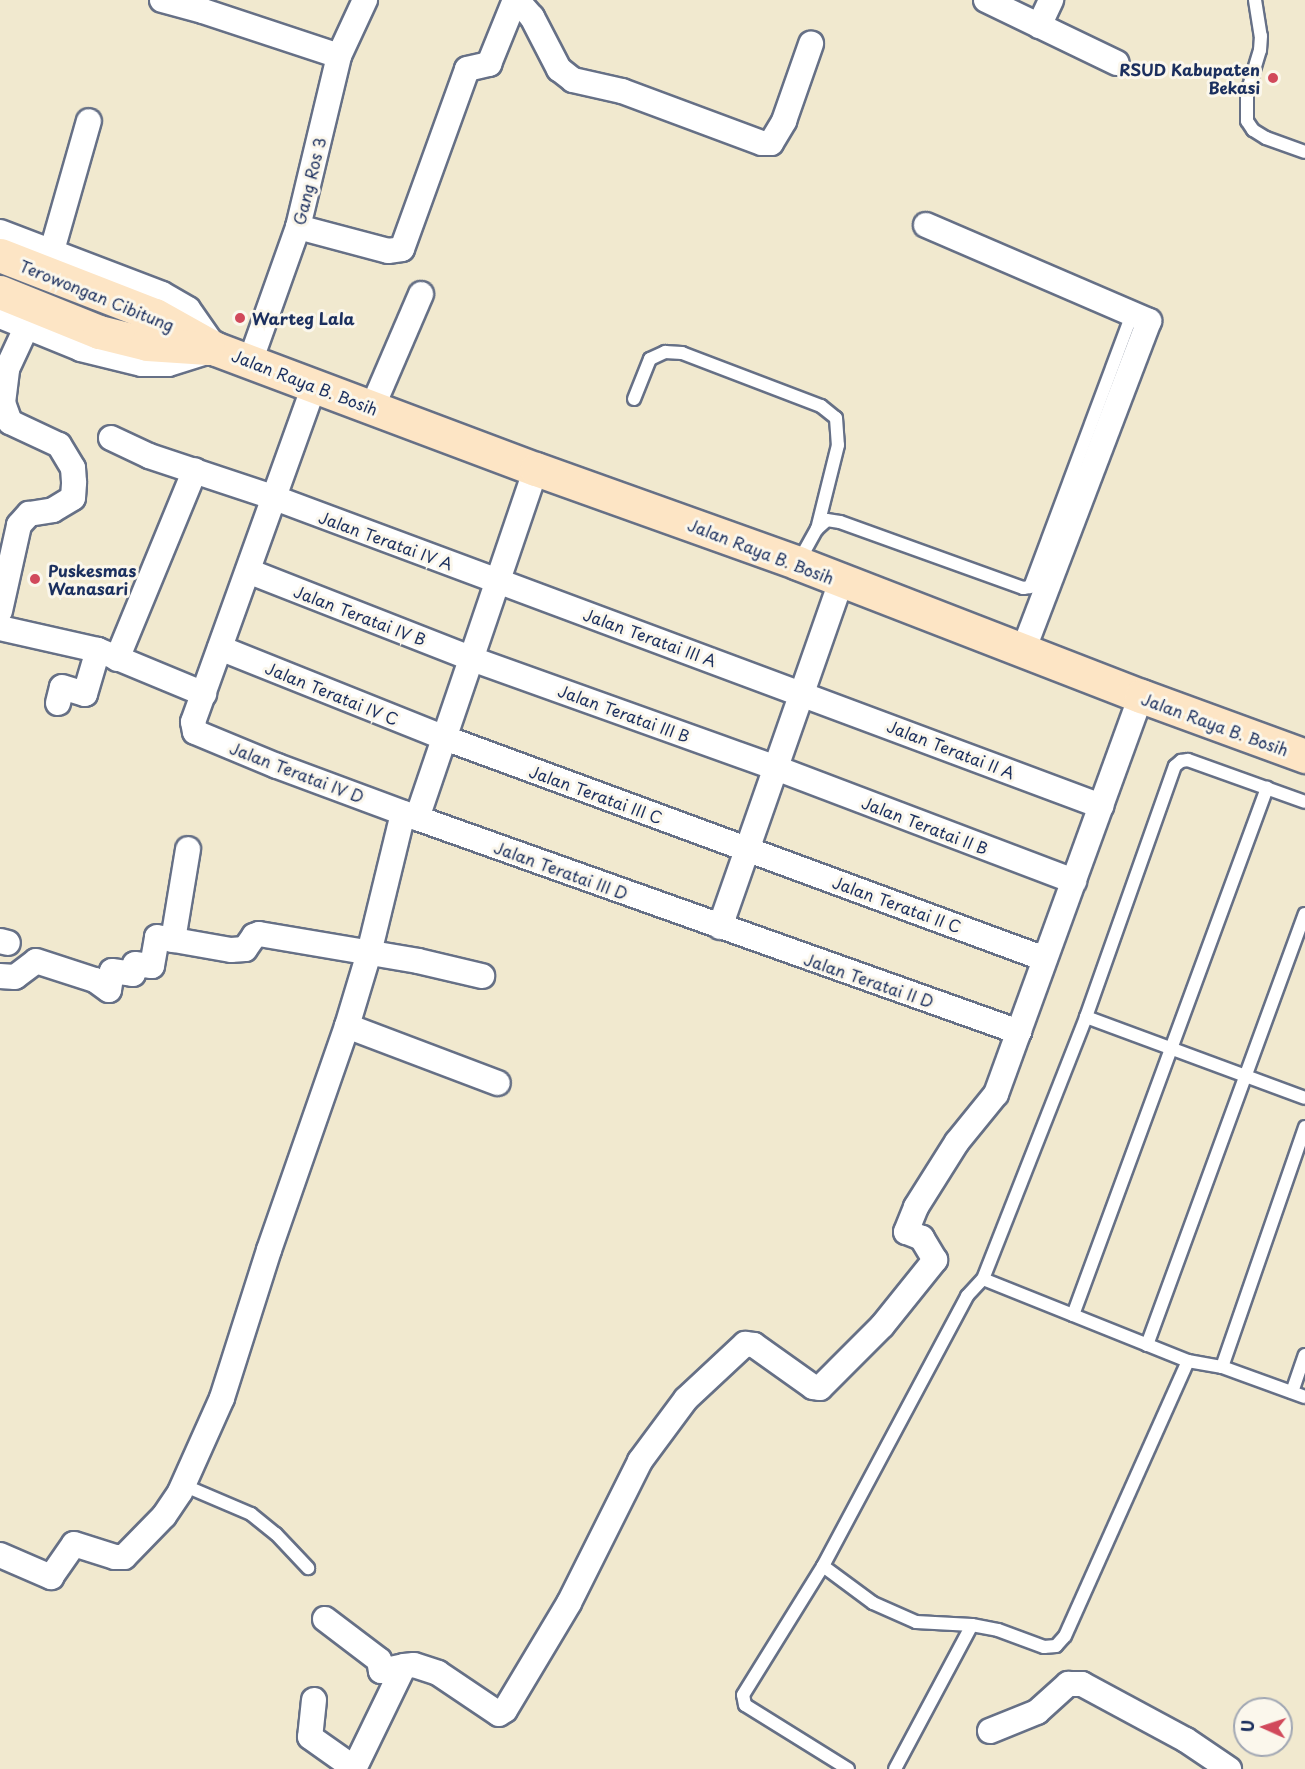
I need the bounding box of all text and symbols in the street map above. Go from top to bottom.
place label: RSUD Kabupaten Bekasi [1120,59,1260,97]
marker: RSUD Kabupaten Bekasi [1264,69,1282,87]
street label: Gang Ros 3 [289,135,329,227]
street label: Terowongan Cibitung [18,255,176,335]
place label: Warteg Lala [252,308,355,328]
marker: Warteg Lala [233,311,247,325]
street label: Jalan Raya B. Bosih [229,345,381,419]
street label: Jalan Teratai IV A [316,507,456,573]
street label: Jalan Raya B. Bosih [685,514,837,588]
place label: Puskesmas Wanasari [48,560,136,598]
marker: Puskesmas Wanasari [26,570,44,588]
street label: Jalan Teratai IV B [291,581,429,649]
street label: Jalan Teratai III A [580,604,720,670]
street label: Jalan Teratai IV C [262,657,402,729]
street label: Jalan Teratai III B [555,680,693,746]
street label: Jalan Raya B. Bosih [1139,689,1291,759]
street label: Jalan Teratai II A [884,716,1018,782]
street label: Jalan Teratai IV D [227,737,367,807]
street label: Jalan Teratai III C [526,761,666,827]
street label: Jalan Teratai II B [859,792,991,858]
street label: Jalan Teratai III D [491,837,631,903]
street label: Jalan Teratai II C [830,872,964,936]
street label: Jalan Teratai II D [801,949,937,1011]
north arrow [1233,1697,1293,1757]
text: U [1235,1719,1259,1733]

